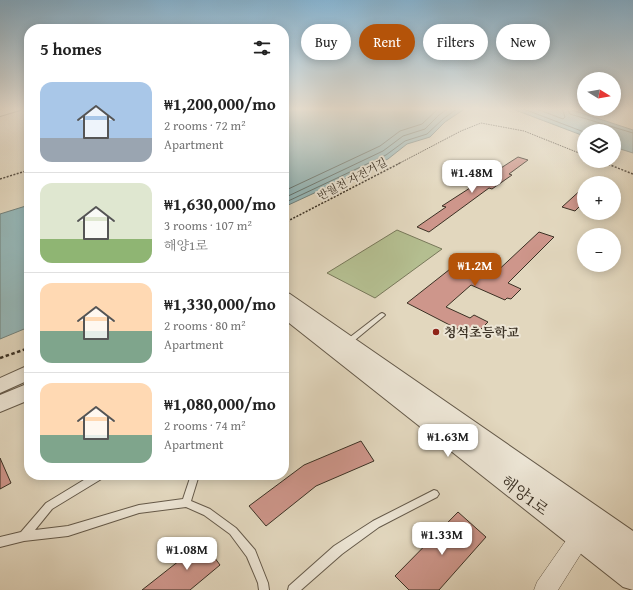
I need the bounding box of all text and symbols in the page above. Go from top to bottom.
chip: Buy [301,24,351,60]
chip: Rent [359,24,415,60]
chip: Filters [423,24,488,60]
chip: New [496,24,550,60]
text: 5 homes [40,36,102,61]
icon: filters [251,37,273,59]
north arrow [577,72,621,116]
map controls [577,72,621,272]
text: ₩1,200,000/mo [164,91,276,116]
icon: home [72,98,120,146]
text: 2 rooms · 72 m² [164,116,246,135]
button: layers [577,124,621,168]
text: Apartment [164,135,224,154]
street label: 반월천 자전거길 [314,154,390,204]
pin: ₩1.48M [439,160,505,194]
text: ₩1.48M [451,163,493,182]
button: + [577,176,621,220]
text: ₩1,630,000/mo [164,191,276,216]
icon: home [72,199,120,247]
text: 3 rooms · 107 m² [164,216,252,235]
button: − [577,228,621,272]
text: 해양1로 [164,236,208,255]
pin: ₩1.2M [447,253,503,287]
text: ₩1.2M [457,256,493,275]
text: ₩1,330,000/mo [164,291,276,316]
icon: home [72,299,120,347]
text: 2 rooms · 80 m² [164,316,246,335]
place label: 청석초등학교 [444,323,520,342]
marker: 청석초등학교 [431,327,441,337]
text: Apartment [164,335,224,354]
text: ₩1,080,000/mo [164,391,276,416]
icon: home [72,399,120,447]
text: 2 rooms · 74 m² [164,416,246,435]
pin: ₩1.63M [415,424,481,458]
text: ₩1.63M [427,427,469,446]
text: Apartment [164,435,224,454]
street label: 해양1로 [496,469,554,521]
pin: ₩1.33M [409,522,475,556]
text: ₩1.33M [421,525,463,544]
pin: ₩1.08M [154,537,220,571]
text: ₩1.08M [166,540,208,559]

